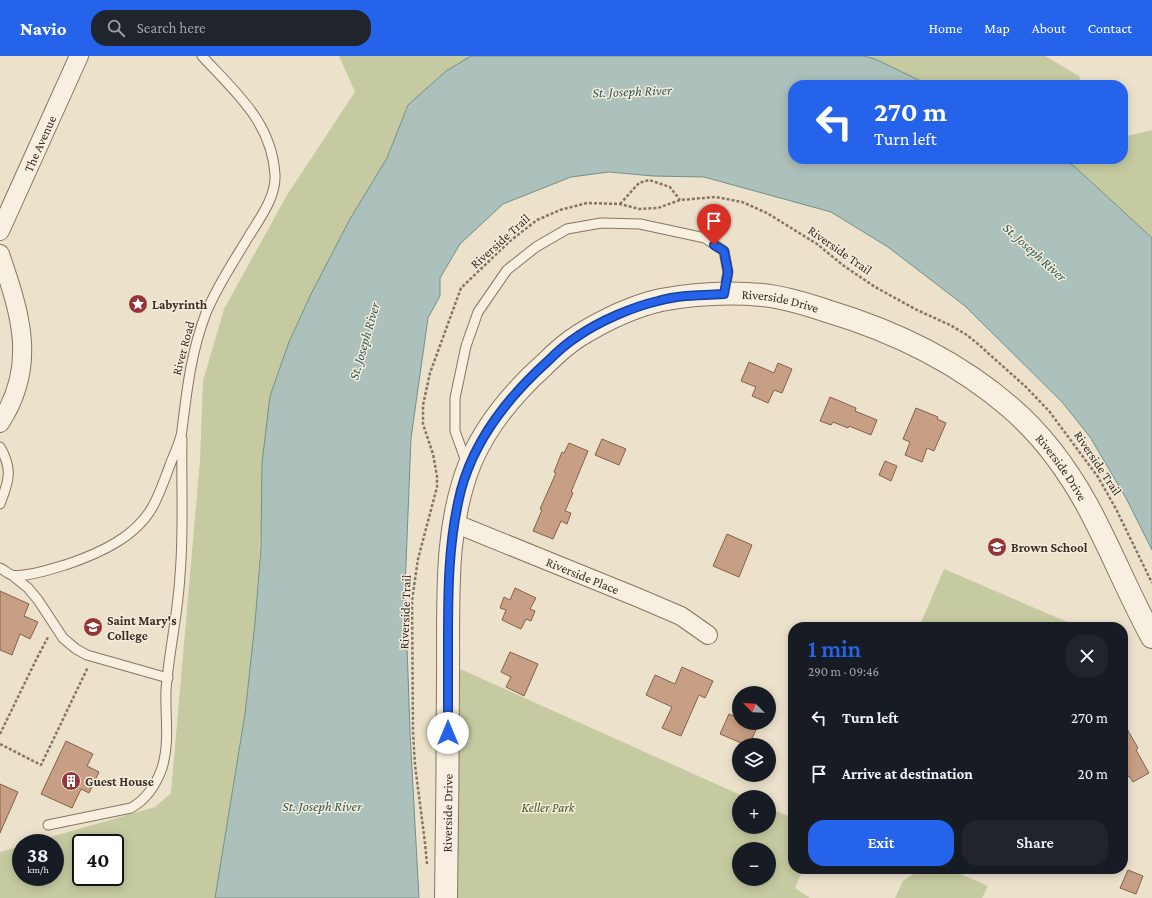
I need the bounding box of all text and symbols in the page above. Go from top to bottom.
search box [91,10,371,46]
icon: search [105,17,127,39]
text: Navio [20,18,67,39]
text: Search here [137,20,206,36]
text: Home [929,20,962,36]
text: Map [984,20,1010,36]
text: About [1032,20,1066,36]
text: Contact [1088,20,1132,36]
water label: St. Joseph River [592,82,673,100]
icon: left [808,96,860,148]
text: 270 m [874,96,947,127]
street label: The Avenue [20,113,59,174]
text: Turn left [874,129,937,149]
pin [697,204,731,245]
street label: Riverside Trail [467,210,533,271]
icon: arrive [703,210,725,232]
water label: St. Joseph River [1000,219,1071,285]
street label: Riverside Trail [805,222,875,278]
street label: Riverside Drive [741,286,821,315]
place icon: Labyrinth [127,293,149,315]
place label: Labyrinth [152,297,208,312]
water label: St. Joseph River [345,299,383,381]
street label: River Road [169,319,197,377]
street label: Riverside Trail [1071,428,1125,499]
street label: Riverside Drive [1033,431,1091,504]
school or university icon: Brown School [986,536,1008,558]
place label: Brown School [1011,540,1088,555]
street label: Riverside Place [544,554,622,597]
street label: Riverside Trail [396,574,414,649]
place label: Saint Mary's College [107,613,176,643]
school or university icon: Saint Mary's College [82,616,104,638]
text: 1 min [808,635,861,662]
button: close [1066,635,1108,677]
text: 290 m · 09:46 [808,664,879,679]
north arrow [732,686,776,730]
map controls [732,686,776,886]
icon: left [808,707,830,729]
text: Turn left [842,710,898,726]
text: 270 m [1071,710,1108,726]
position arrow [427,712,469,754]
button: layers [732,738,776,782]
icon: arrive [808,763,830,785]
text: Arrive at destination [842,766,973,782]
text: 20 m [1078,766,1108,782]
building icon: Guest House [60,770,82,792]
street label: Riverside Drive [439,773,455,852]
place label: Guest House [85,774,154,789]
button: + [732,790,776,834]
water label: St. Joseph River [282,798,363,814]
park label: Keller Park [522,800,576,815]
button: Exit [808,820,954,866]
button: Share [962,820,1108,866]
speed limit sign: 40 [72,834,124,886]
button: − [732,842,776,886]
text: 38 [27,844,49,866]
text: km/h [27,864,49,875]

